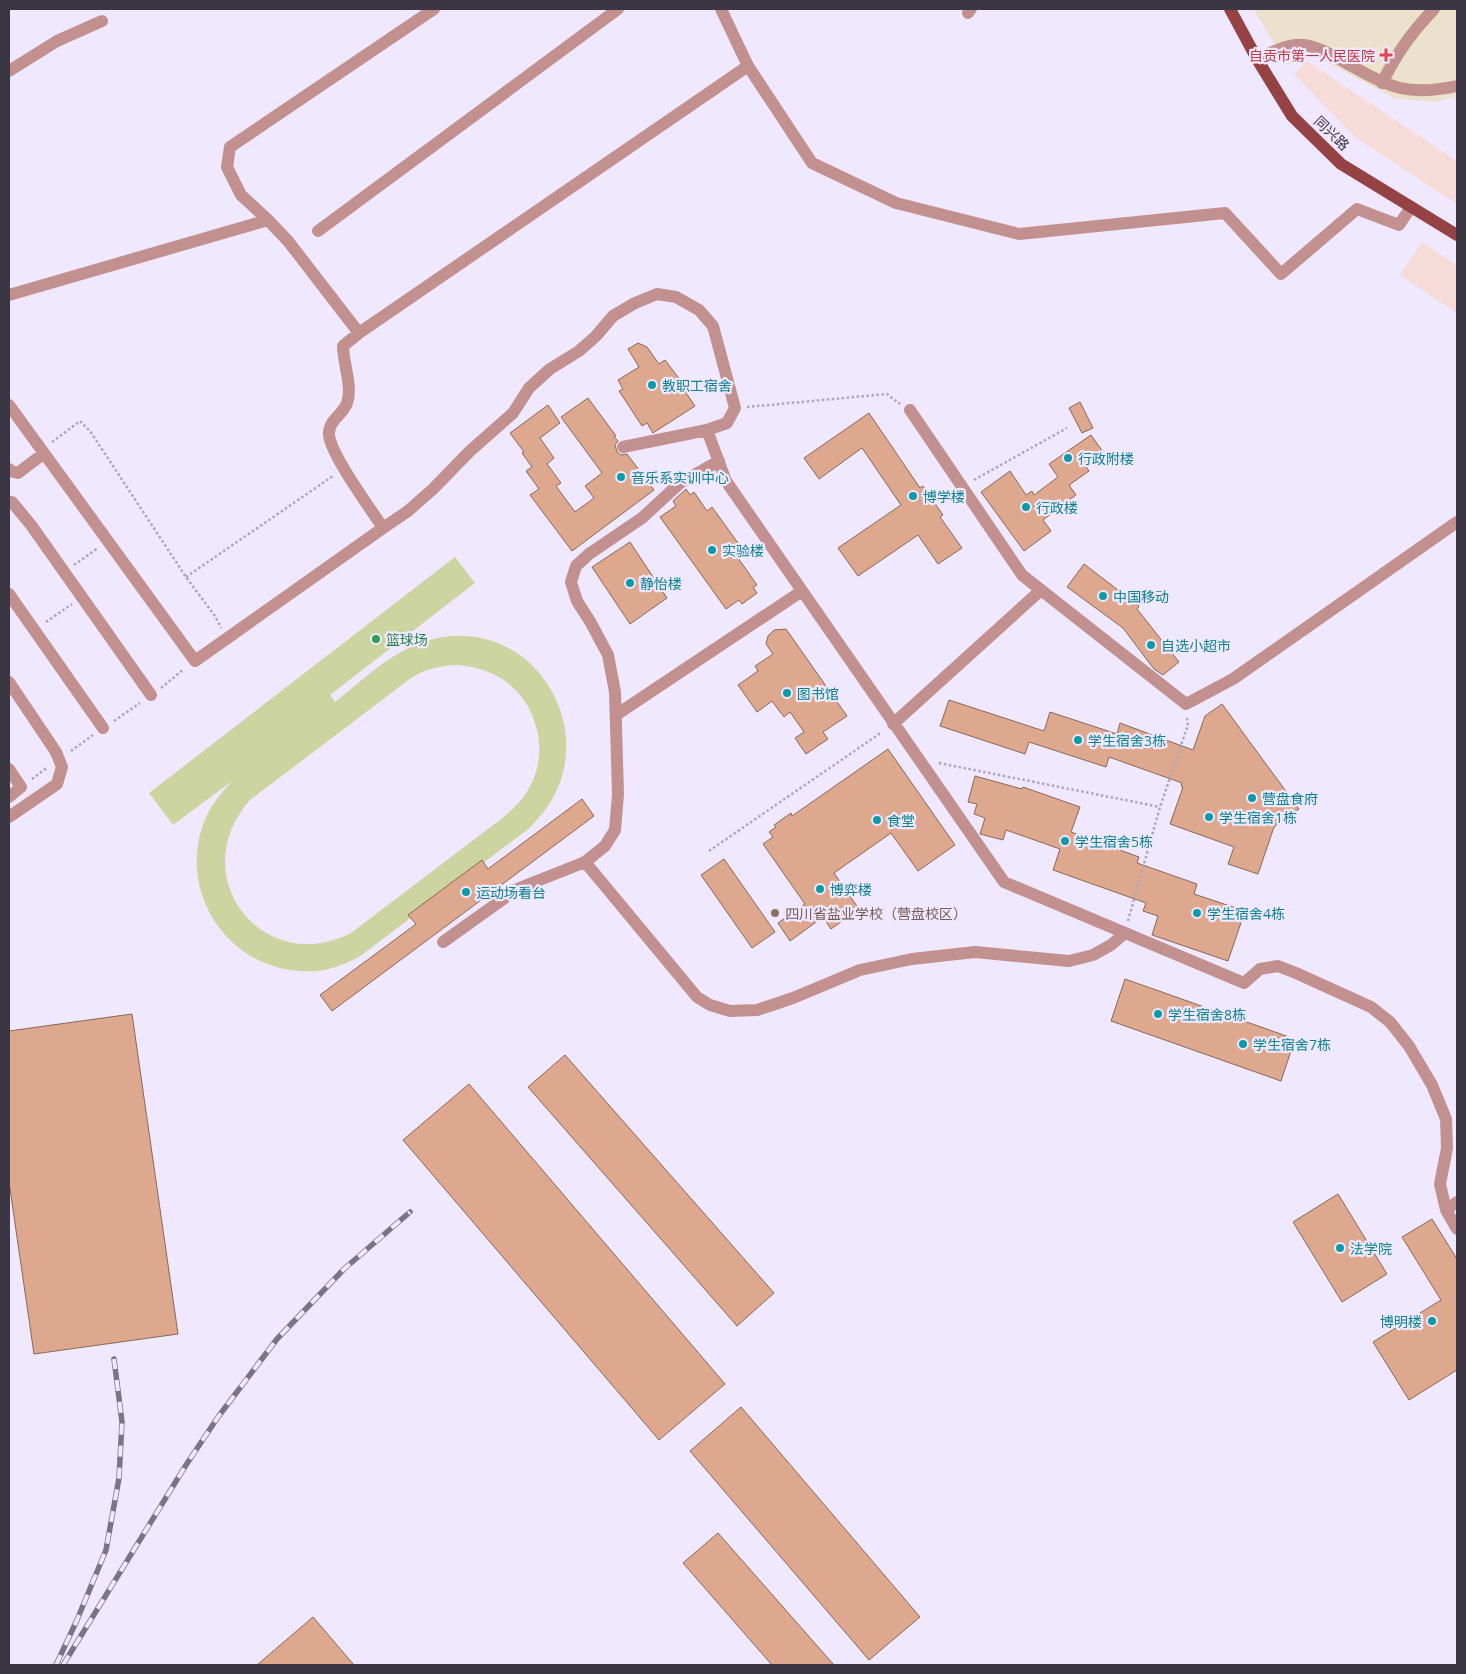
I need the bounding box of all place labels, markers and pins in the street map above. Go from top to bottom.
place label: 自贡市第一人民医院 [1249,46,1375,65]
marker: 自贡市第一人民医院 [1379,48,1393,62]
place label: 教职工宿舍 [662,376,732,395]
marker: 教职工宿舍 [646,379,658,391]
place label: 行政附楼 [1078,449,1134,468]
marker: 行政附楼 [1062,452,1074,464]
place label: 音乐系实训中心 [631,468,729,487]
marker: 音乐系实训中心 [615,471,627,483]
place label: 博学楼 [923,487,965,506]
marker: 博学楼 [907,490,919,502]
place label: 行政楼 [1036,498,1078,517]
marker: 行政楼 [1020,501,1032,513]
place label: 实验楼 [722,541,764,560]
marker: 实验楼 [706,544,718,556]
place label: 静怡楼 [640,574,682,593]
marker: 静怡楼 [624,577,636,589]
place label: 中国移动 [1113,587,1169,606]
marker: 中国移动 [1097,590,1109,602]
place label: 篮球场 [386,630,428,649]
marker: 篮球场 [370,633,382,645]
place label: 自选小超市 [1161,636,1231,655]
marker: 自选小超市 [1145,639,1157,651]
place label: 图书馆 [797,684,839,703]
marker: 图书馆 [781,687,793,699]
place label: 学生宿舍3栋 [1088,731,1166,750]
marker: 学生宿舍3栋 [1072,734,1084,746]
place label: 营盘食府 [1262,789,1318,808]
marker: 营盘食府 [1246,792,1258,804]
place label: 学生宿舍1栋 [1219,808,1297,827]
place label: 食堂 [887,811,915,830]
marker: 学生宿舍1栋 [1203,811,1215,823]
marker: 食堂 [871,814,883,826]
place label: 学生宿舍5栋 [1075,832,1153,851]
marker: 学生宿舍5栋 [1059,835,1071,847]
place label: 博弈楼 [830,880,872,899]
place label: 运动场看台 [476,883,546,902]
marker: 博弈楼 [814,883,826,895]
marker: 运动场看台 [460,886,472,898]
place label: 四川省盐业学校（营盘校区） [785,904,967,923]
place label: 学生宿舍4栋 [1207,904,1285,923]
marker: 四川省盐业学校（营盘校区） [769,907,781,919]
marker: 学生宿舍4栋 [1191,907,1203,919]
place label: 学生宿舍8栋 [1168,1005,1246,1024]
marker: 学生宿舍8栋 [1152,1008,1164,1020]
place label: 学生宿舍7栋 [1253,1035,1331,1054]
marker: 学生宿舍7栋 [1237,1038,1249,1050]
place label: 法学院 [1350,1239,1392,1258]
marker: 法学院 [1334,1242,1346,1254]
place label: 博明楼 [1380,1312,1422,1331]
marker: 博明楼 [1426,1315,1438,1327]

